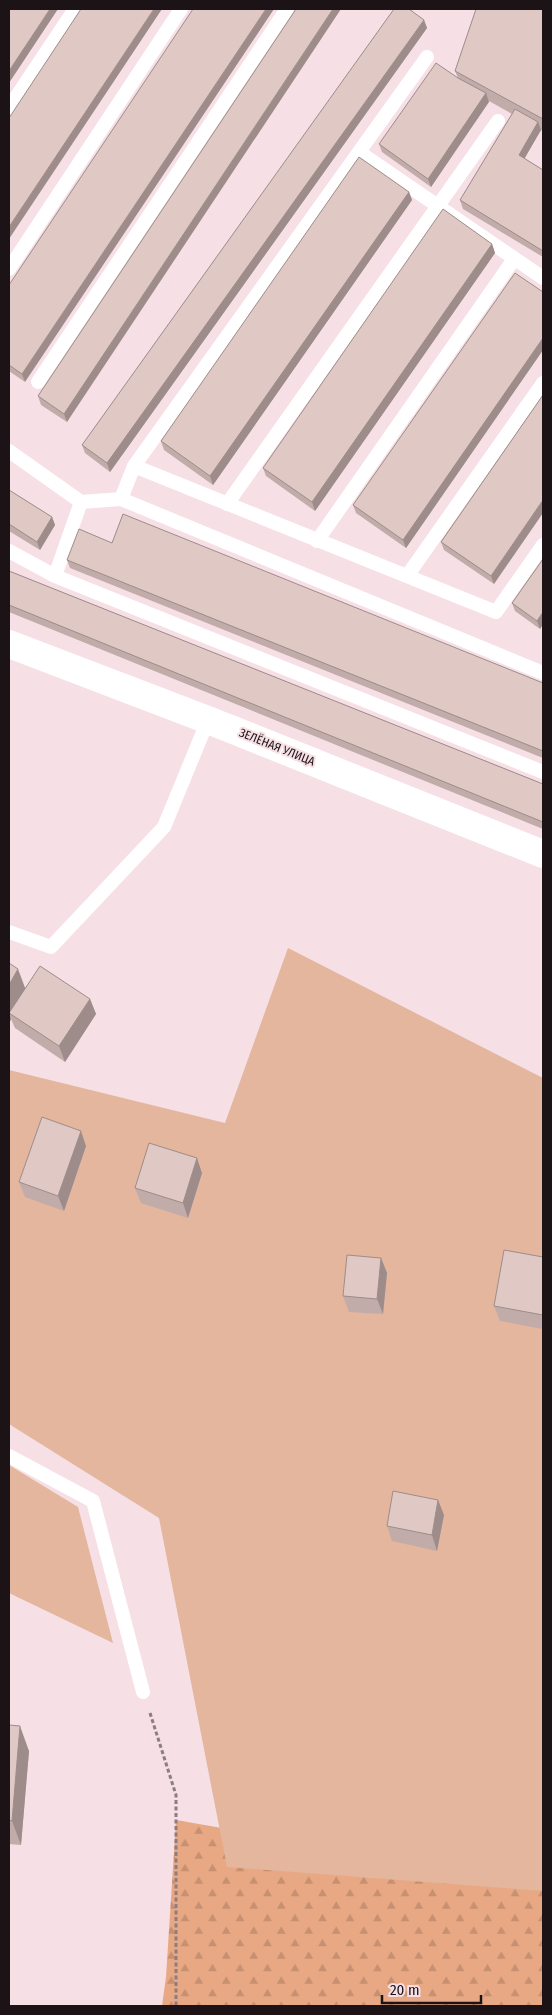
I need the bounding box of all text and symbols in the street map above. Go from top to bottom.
street label: ЗЕЛЁНАЯ УЛИЦА [237,725,318,769]
scale bar [382,1972,481,2004]
text: 20 m [390,1981,420,1999]

